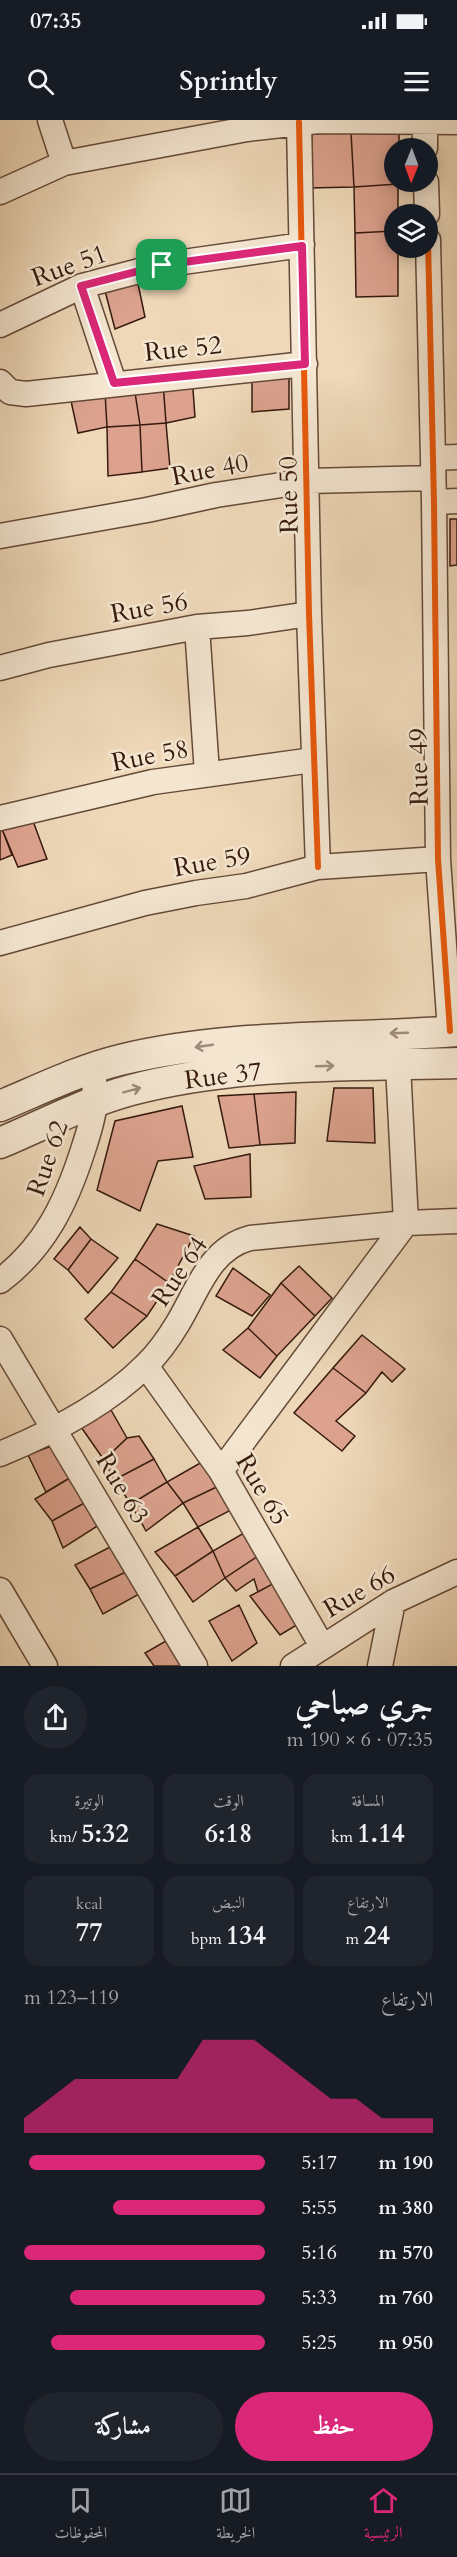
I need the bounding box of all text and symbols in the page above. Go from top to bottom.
text: 07:35 [30,6,81,36]
text: Sprintly [179,63,278,100]
icon: search [24,65,57,98]
icon: menu [400,65,433,98]
north arrow [384,138,438,192]
map controls [384,138,438,258]
button: layers [384,204,438,258]
street label: Rue 51 [27,236,112,295]
pin [136,239,187,290]
icon: arrive [145,248,178,281]
street label: Rue 52 [143,327,224,370]
street label: Rue 40 [169,445,252,494]
street label: Rue 50 [270,456,307,534]
street label: Rue 56 [108,584,190,631]
street label: Rue 49 [400,728,437,806]
street label: Rue 58 [109,731,192,780]
street label: Rue 59 [171,838,253,885]
one-way arrow [389,1028,409,1039]
one-way arrow [195,1041,215,1052]
street label: Rue 37 [182,1053,264,1098]
one-way arrow [315,1060,335,1072]
one-way arrow [122,1084,141,1096]
street label: Rue 62 [18,1116,77,1201]
street label: Rue 64 [143,1229,216,1313]
street label: Rue 63 [88,1446,158,1531]
street label: Rue 65 [228,1447,298,1532]
street label: Rue 66 [317,1557,402,1626]
text: جري صباحي [295,1681,433,1726]
button: share [24,1686,87,1749]
text: 07:35 · 6 × 190 m [287,1726,433,1753]
text: الوتيرة [74,1790,104,1812]
text: الوقت [213,1790,244,1812]
text: المسافة [351,1790,384,1812]
text: 5:32 [81,1816,129,1851]
text: 6:18 [205,1816,252,1851]
text: 1.14 [357,1816,405,1851]
text: /km [50,1826,81,1848]
text: km [331,1826,357,1848]
text: النبض [212,1892,245,1914]
text: الارتفاع [347,1892,389,1914]
text: kcal [76,1893,103,1915]
text: 77 [76,1915,103,1950]
text: 134 [226,1918,266,1953]
text: 24 [363,1918,390,1953]
text: bpm [191,1928,226,1950]
text: m [346,1928,363,1950]
text: 119–123 m [24,1984,119,2011]
text: الارتفاع [381,1986,433,2013]
text: 5:17 [301,2149,337,2176]
text: 190 m [378,2149,433,2176]
text: 5:55 [301,2194,337,2221]
text: 380 m [378,2194,433,2221]
text: 5:16 [301,2239,337,2266]
text: 570 m [378,2239,433,2266]
text: 5:33 [301,2284,337,2311]
text: 760 m [378,2284,433,2311]
text: 5:25 [301,2329,337,2356]
text: 950 m [378,2329,433,2356]
button: مشاركة [24,2392,223,2461]
button: حفظ [235,2392,433,2461]
tab: المحفوظات [54,2484,107,2548]
tab: الخريطة [216,2484,255,2548]
tab: الرئيسية [364,2484,403,2548]

